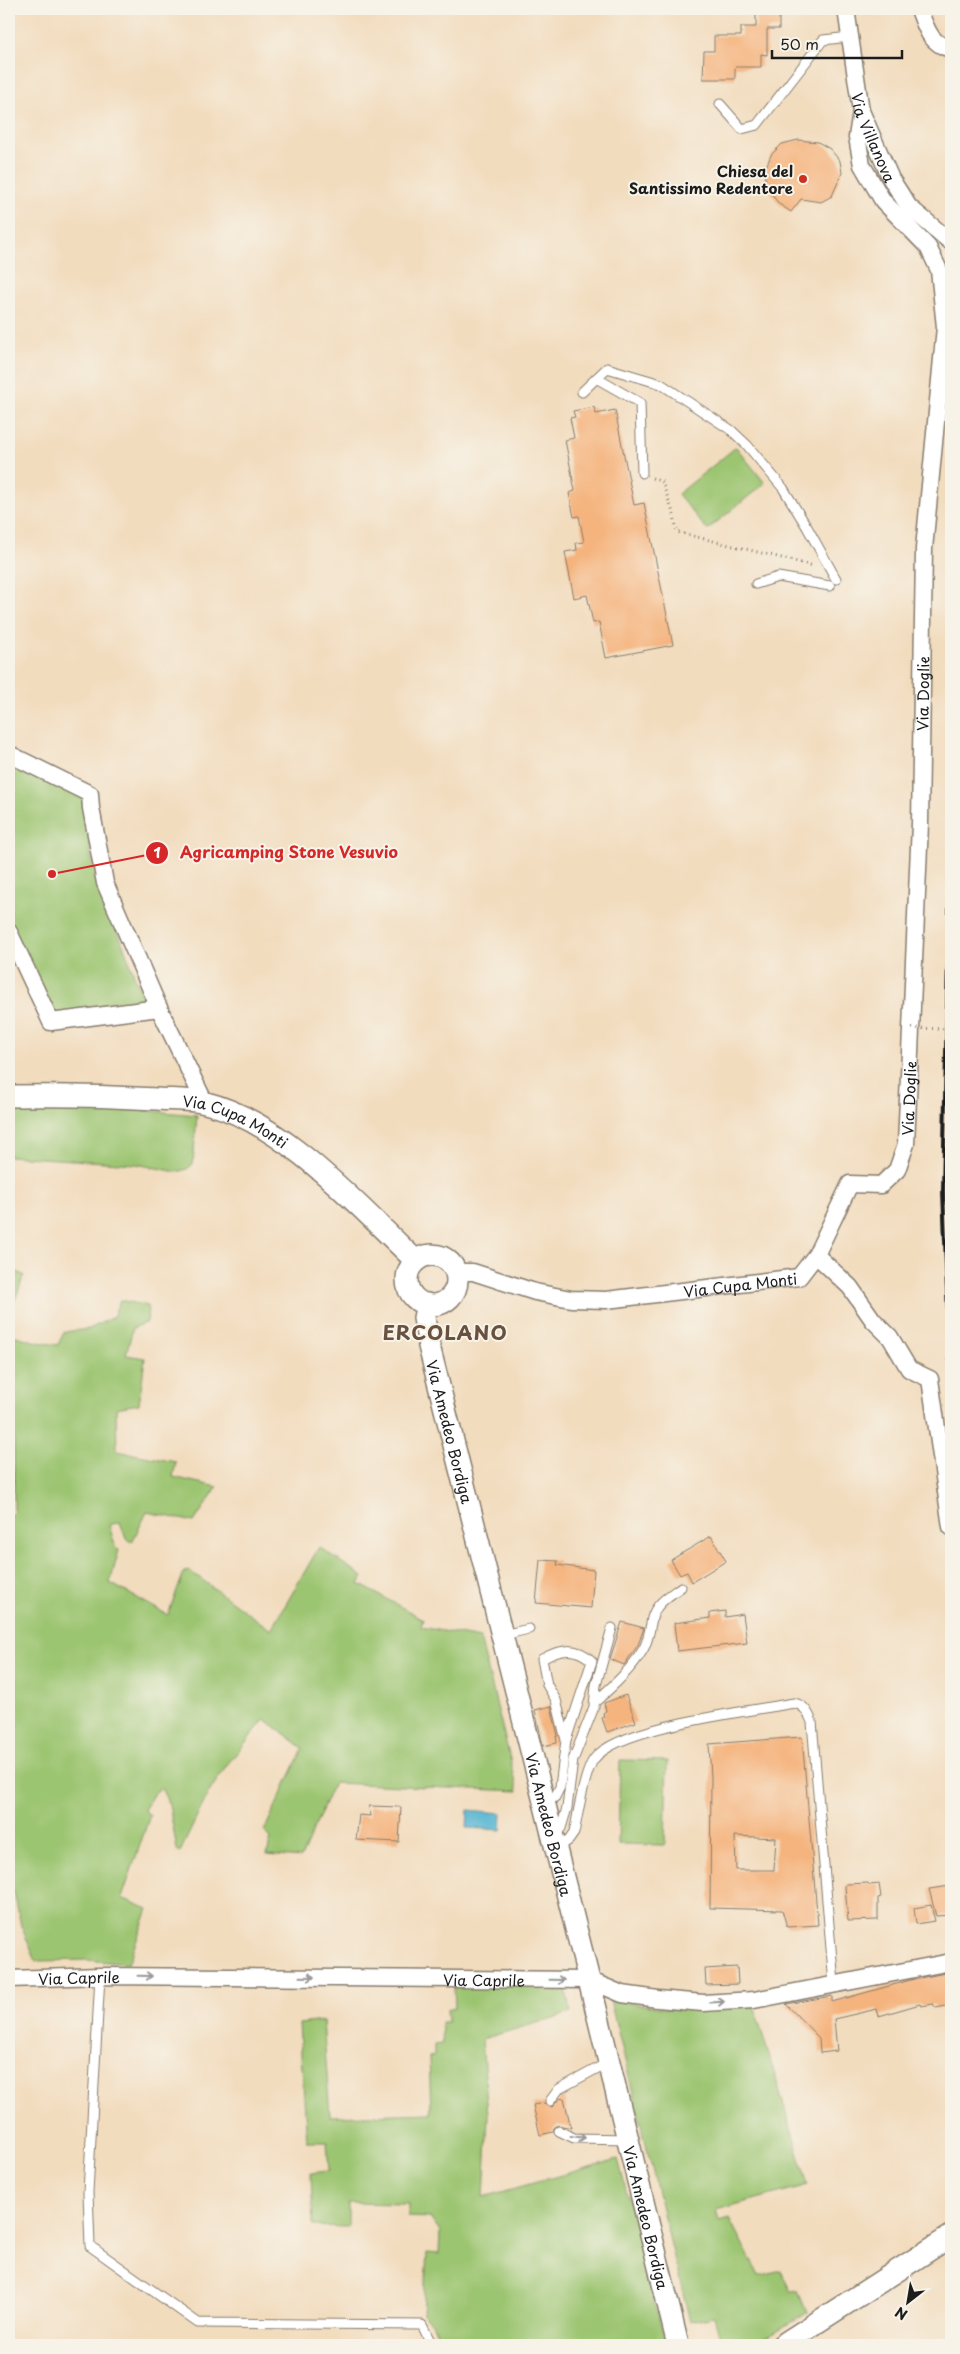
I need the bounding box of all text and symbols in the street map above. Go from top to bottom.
scale bar [772,28,902,60]
text: 50 m [780,32,819,55]
street label: Via Villanova [847,91,903,186]
place label: Chiesa del Santissimo Redentore [629,159,793,199]
marker: Chiesa del Santissimo Redentore [797,173,809,185]
street label: Via Doglie [910,656,934,731]
callout: Agricamping Stone Vesuvio [144,837,409,868]
text: Agricamping Stone Vesuvio [180,839,398,863]
text: 1 [153,840,161,863]
street label: Via Doglie [895,1060,921,1136]
street label: Via Cupa Monti [182,1088,293,1153]
street label: Via Cupa Monti [682,1266,798,1302]
district label: ERCOLANO [382,1317,508,1347]
street label: Via Amedeo Bordiga [421,1357,480,1506]
street label: Via Amedeo Bordiga [521,1750,579,1899]
street label: Via Caprile [38,1964,120,1990]
street label: Via Caprile [443,1967,525,1991]
one-way arrow [136,1971,153,1981]
one-way arrow [299,1973,315,1982]
one-way arrow [549,1975,565,1985]
one-way arrow [708,1998,724,2007]
one-way arrow [570,2132,586,2142]
street label: Via Amedeo Bordiga [618,2143,676,2292]
north arrow [882,2276,932,2326]
text: N [891,2302,911,2325]

